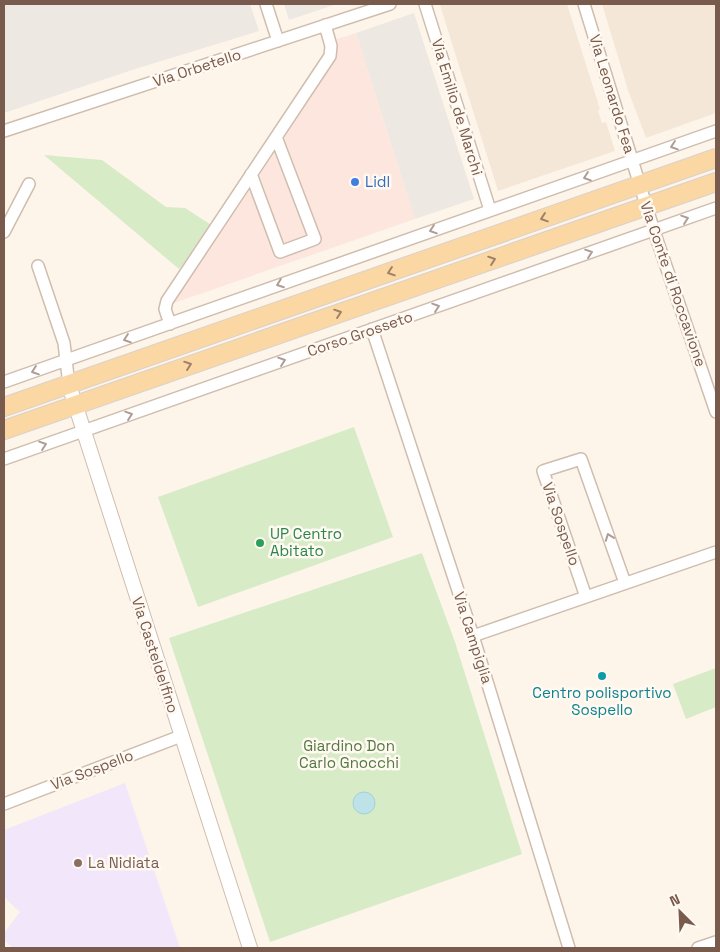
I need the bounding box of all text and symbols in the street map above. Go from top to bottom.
street label: Via Leonardo Fea [585,32,640,156]
street label: Via Emilio de Marchi [428,36,487,178]
street label: Via Orbetello [150,44,243,91]
one-way arrow [671,140,679,150]
one-way arrow [583,171,591,181]
place label: Lidl [365,172,390,191]
marker: Lidl [349,176,361,188]
street label: Via Conte di Roccavione [636,199,711,369]
one-way arrow [540,212,549,222]
one-way arrow [680,215,689,225]
one-way arrow [429,224,438,234]
one-way arrow [584,249,593,259]
one-way arrow [487,256,495,266]
one-way arrow [387,266,396,276]
one-way arrow [276,278,285,288]
one-way arrow [431,303,439,313]
street label: Corso Grosseto [305,307,415,360]
one-way arrow [333,309,342,319]
one-way arrow [123,333,131,343]
one-way arrow [278,357,286,367]
one-way arrow [183,361,191,371]
one-way arrow [32,365,40,375]
one-way arrow [124,411,133,421]
one-way arrow [39,441,47,451]
street label: Via Sospello [538,480,585,568]
place label: UP Centro Abitato [270,524,342,560]
one-way arrow [604,533,614,542]
marker: UP Centro Abitato [254,537,266,549]
street label: Via Campiglia [450,589,497,687]
street label: Via Casteldelfino [128,594,183,715]
marker: Centro polisportivo Sospello [596,670,608,682]
place label: Centro polisportivo Sospello [532,683,672,719]
park label: Giardino Don Carlo Gnocchi [299,736,399,772]
street label: Via Sospello [48,745,136,794]
place label: La Nidiata [88,853,160,872]
marker: La Nidiata [72,857,84,869]
north arrow [655,887,705,937]
text: N [667,890,683,910]

